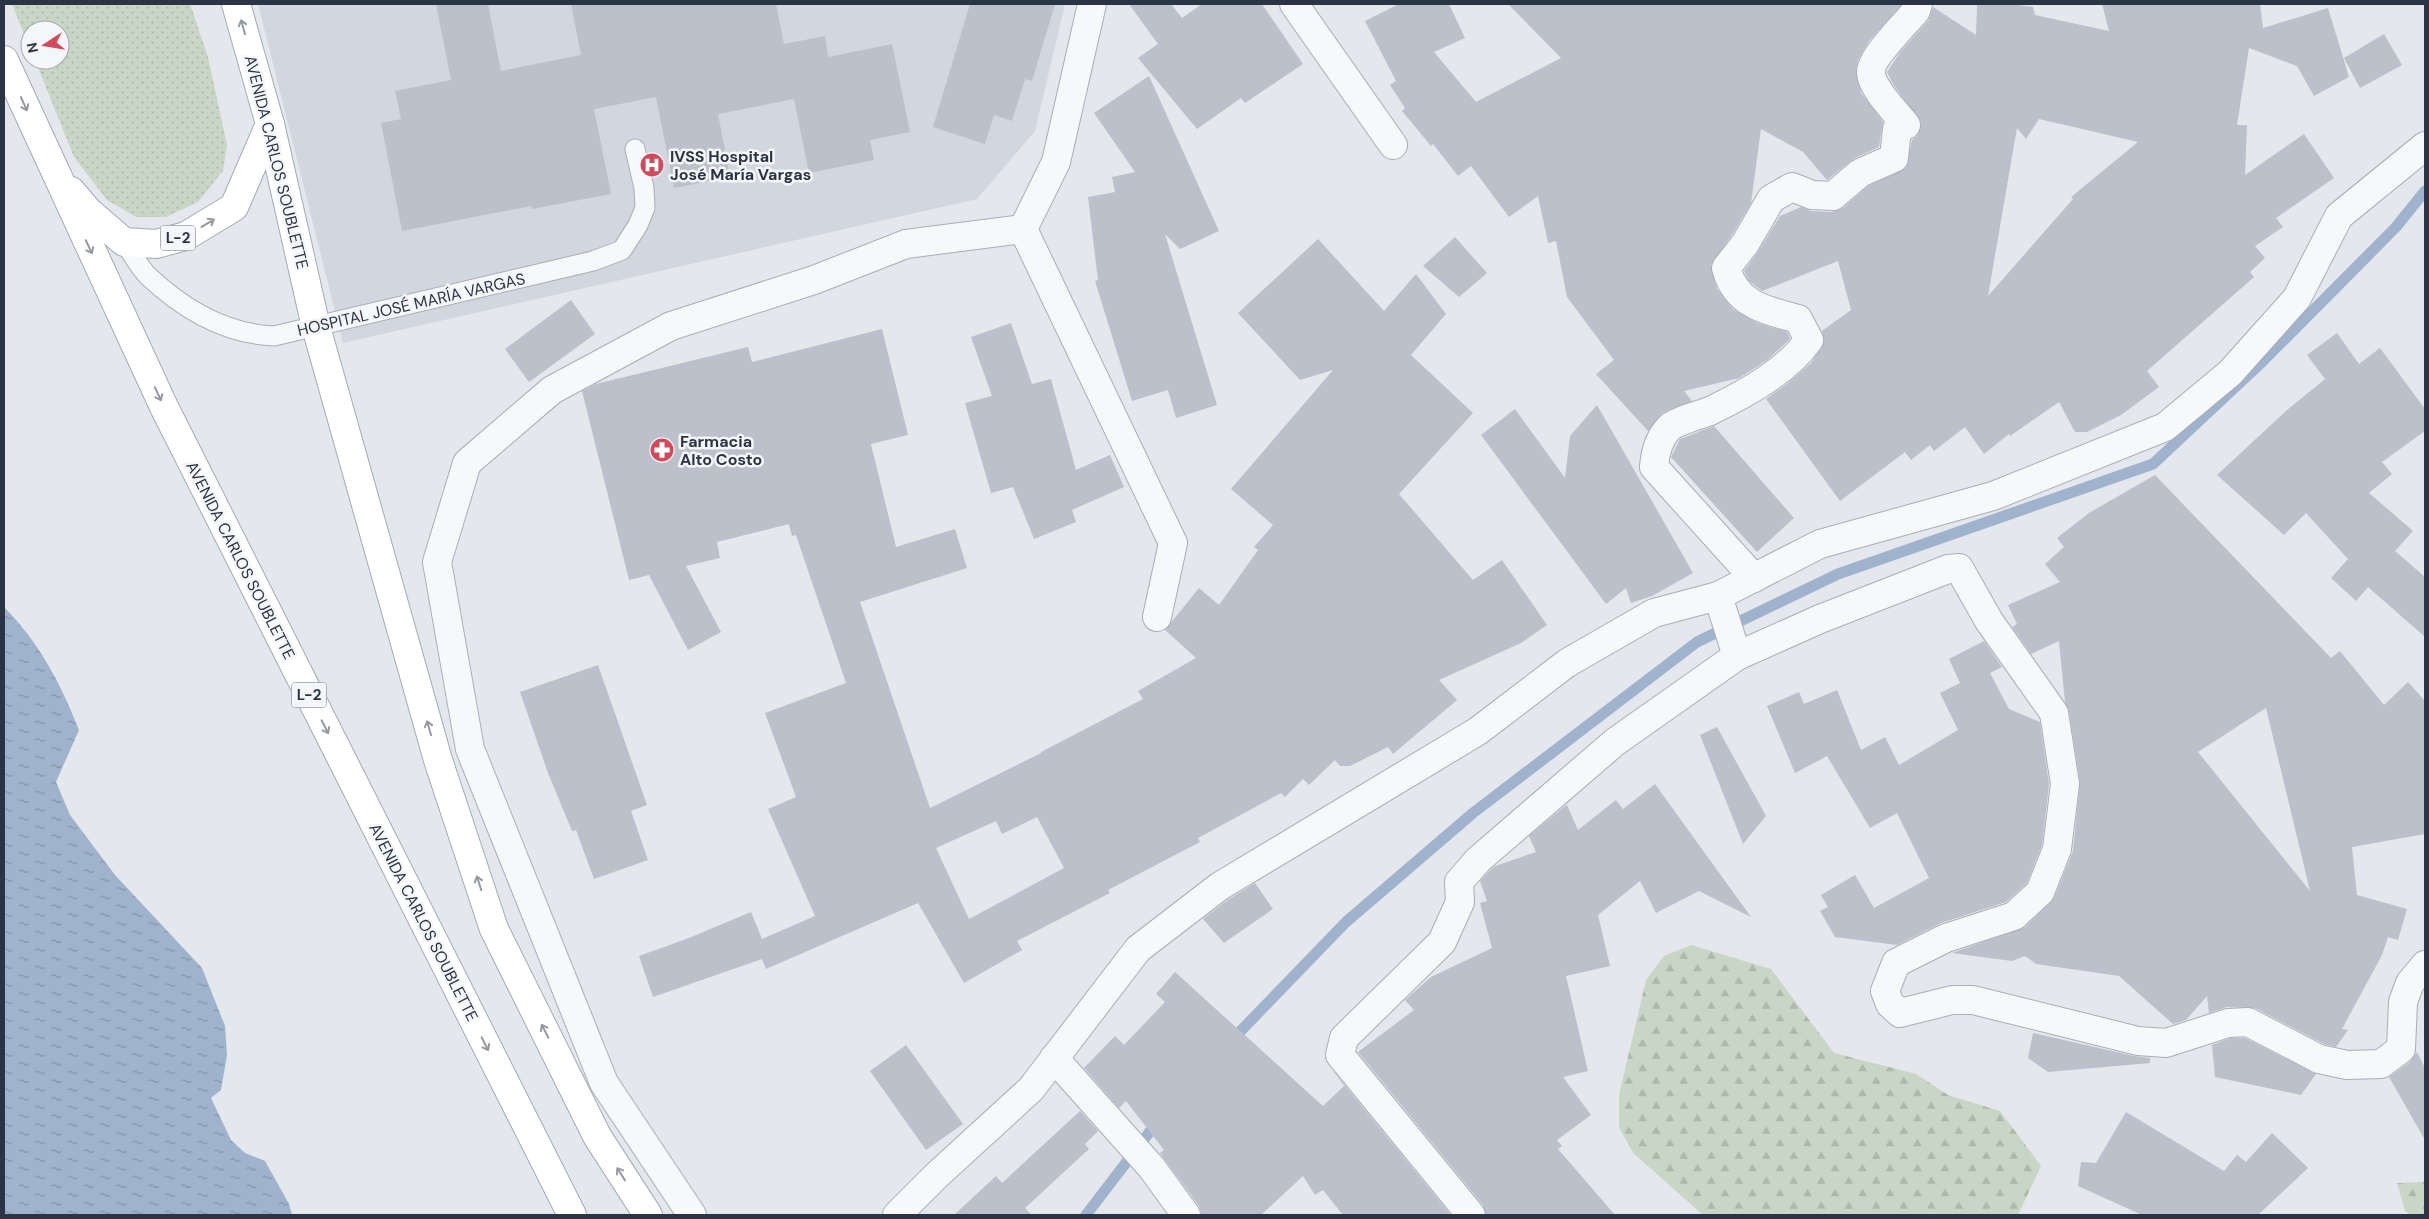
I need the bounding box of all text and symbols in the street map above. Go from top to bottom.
one-way arrow [237,19,247,35]
north arrow [20,20,70,70]
text: N [22,41,42,55]
street label: AVENIDA CARLOS SOUBLETTE [240,53,313,271]
one-way arrow [19,96,29,111]
place label: IVSS Hospital José María Vargas [670,146,811,185]
hospital icon: IVSS Hospital José María Vargas [639,152,665,178]
one-way arrow [200,217,214,227]
road number: L-2 [160,226,196,250]
one-way arrow [85,239,94,254]
street label: HOSPITAL JOSÉ MARÍA VARGAS [295,268,527,341]
one-way arrow [154,386,163,401]
place label: Farmacia Alto Costo [680,431,762,470]
pharmacy icon: Farmacia Alto Costo [649,437,675,463]
street label: AVENIDA CARLOS SOUBLETTE [181,458,300,663]
road number: L-2 [292,682,326,708]
one-way arrow [320,719,330,734]
one-way arrow [424,721,433,737]
street label: AVENIDA CARLOS SOUBLETTE [364,820,483,1025]
one-way arrow [473,875,483,891]
one-way arrow [540,1024,549,1039]
one-way arrow [480,1036,490,1051]
one-way arrow [616,1167,627,1181]

